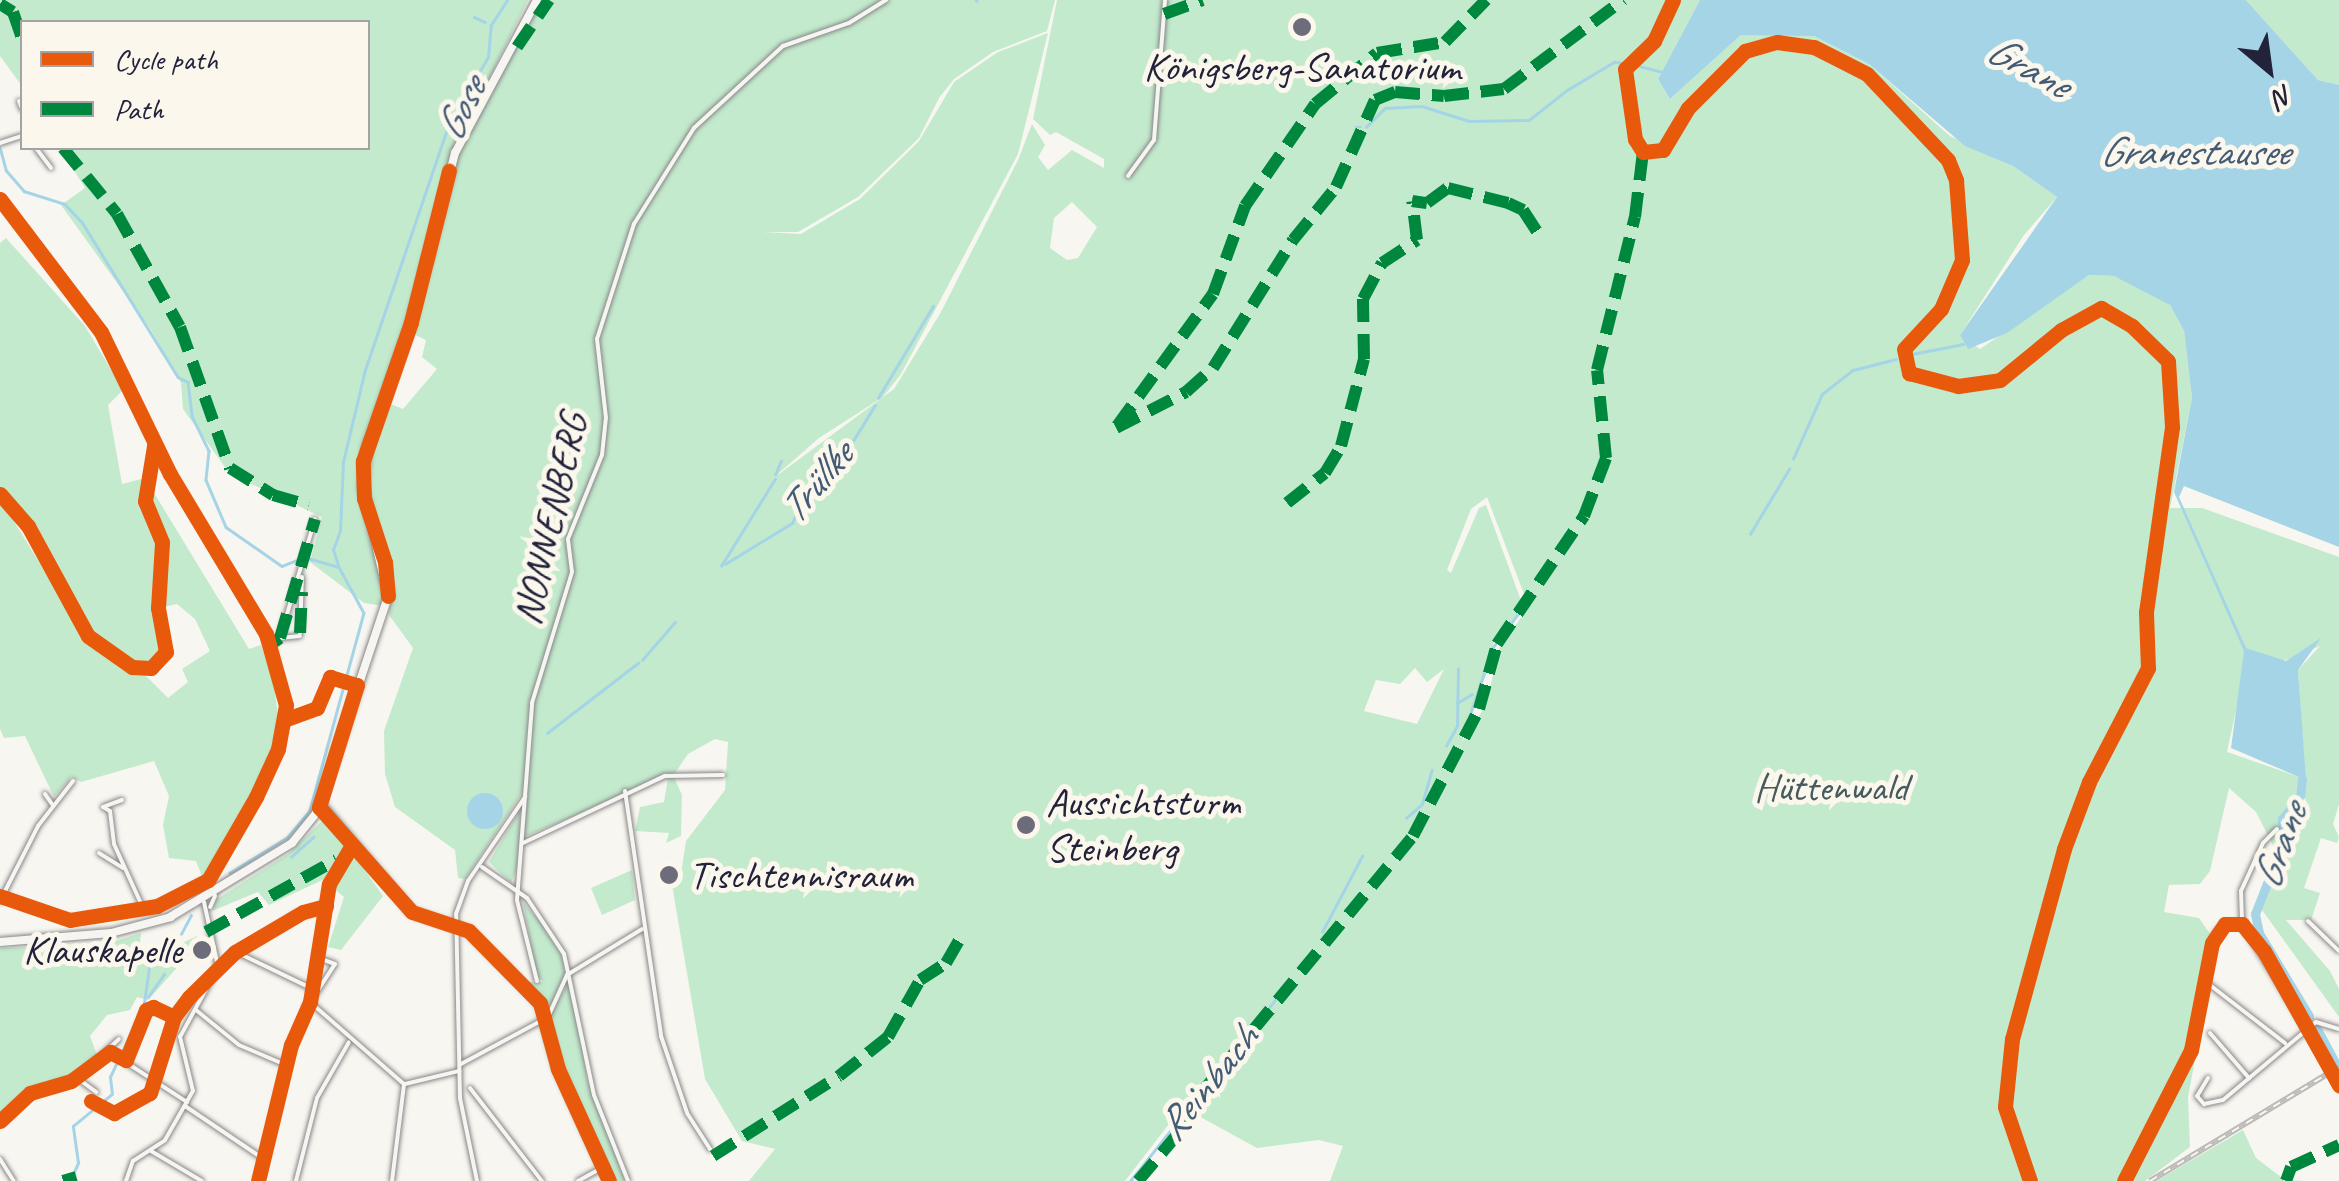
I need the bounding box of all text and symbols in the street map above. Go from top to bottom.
marker: Königsberg-Sanatorium [1291,16,1313,38]
legend [20,20,370,150]
north arrow [2219,20,2319,120]
water label: Grane [1978,24,2078,110]
text: Cycle path [114,40,218,78]
place label: Königsberg-Sanatorium [1144,43,1460,91]
water label: Gose [424,70,498,148]
text: N [2268,77,2300,116]
text: Path [114,90,163,128]
water label: Granestausee [2100,127,2288,177]
street label: NONNENBERG [502,409,598,629]
water label: Trüllke [768,432,864,534]
park label: Hüttenwald [1754,763,1908,811]
place label: Aussichtsturm Steinberg [1046,778,1240,872]
water label: Grane [2242,797,2318,895]
marker: Aussichtsturm Steinberg [1015,814,1037,836]
place label: Tischtennisraum [689,851,913,899]
marker: Tischtennisraum [658,864,680,886]
place label: Klauskapelle [23,926,182,974]
marker: Klauskapelle [191,939,213,961]
water label: Reinbach [1147,1015,1269,1151]

